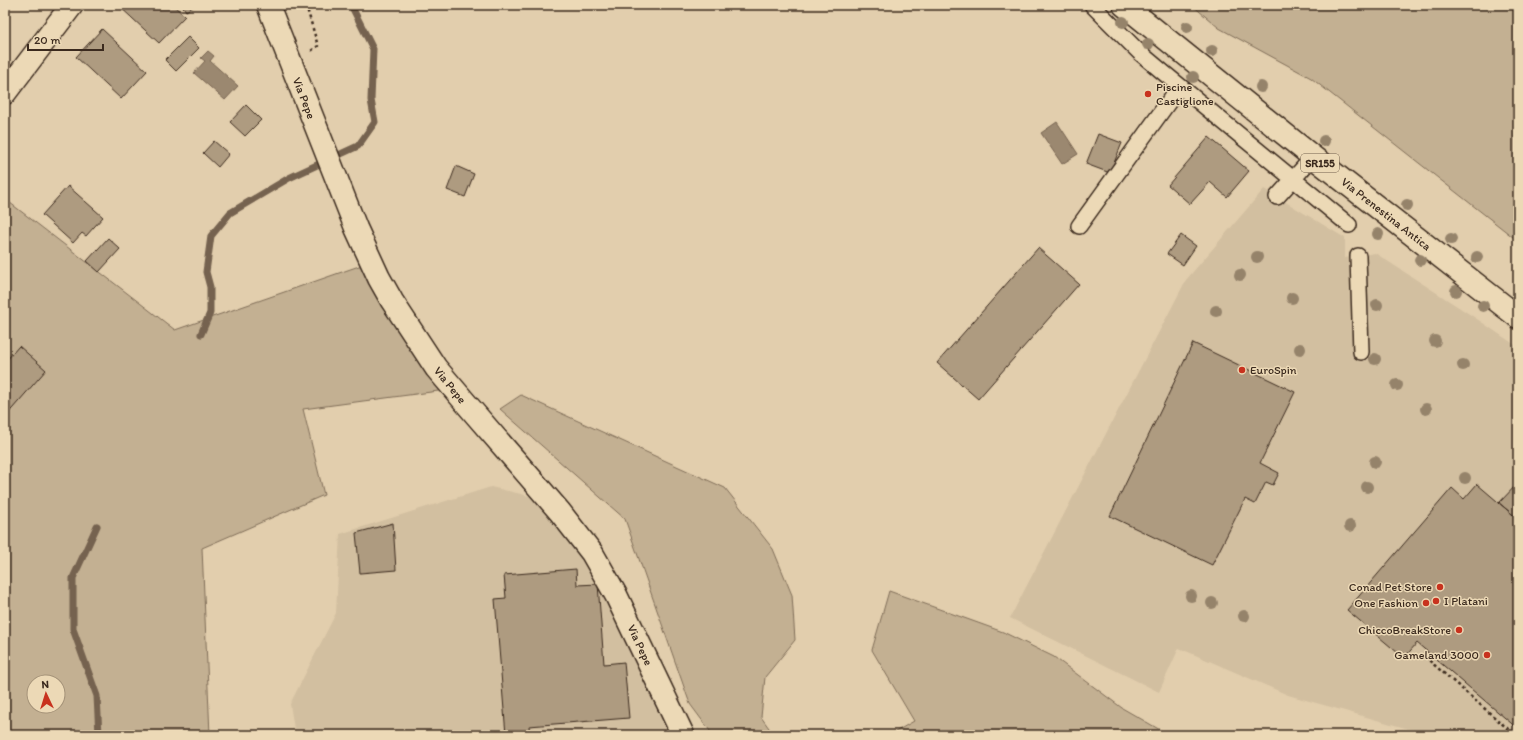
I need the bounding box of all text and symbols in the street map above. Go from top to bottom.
scale bar [28,26,103,52]
text: 20 m [34,33,61,47]
street label: Via Pepe [290,75,318,121]
place label: Piscine Castiglione [1156,80,1214,108]
marker: Piscine Castiglione [1143,89,1153,99]
road number: SR155 [1301,154,1339,172]
street label: Via Prenestina Antica [1338,175,1434,253]
place label: EuroSpin [1250,363,1297,377]
street label: Via Pepe [431,364,469,407]
marker: EuroSpin [1237,365,1247,375]
place label: Conad Pet Store [1349,580,1432,594]
marker: Conad Pet Store [1435,582,1445,592]
place label: I Platani [1444,594,1488,608]
place label: One Fashion [1354,596,1418,610]
marker: I Platani [1431,596,1441,606]
marker: One Fashion [1421,598,1431,608]
street label: Via Pepe [624,622,656,668]
place label: ChiccoBreakStore [1358,623,1451,637]
marker: ChiccoBreakStore [1454,625,1464,635]
place label: Gameland 3000 [1394,648,1479,662]
marker: Gameland 3000 [1482,650,1492,660]
north arrow [26,674,66,714]
text: N [41,678,50,691]

